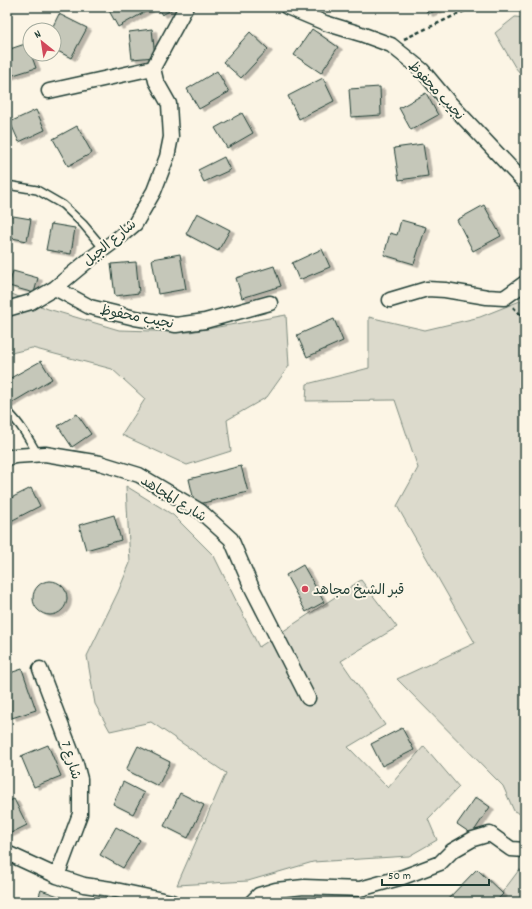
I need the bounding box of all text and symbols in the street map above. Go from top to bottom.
north arrow [22,22,62,62]
text: N [32,27,45,43]
street label: نجيب محفوظ [403,57,468,126]
street label: شارع الجبل [79,215,141,272]
street label: نجيب محفوظ [98,301,175,335]
street label: شارع المجاهد [136,472,210,528]
place label: قبر الشيخ مجاهد [313,581,404,601]
marker: قبر الشيخ مجاهد [300,584,310,594]
street label: شارع 7 [55,739,85,782]
scale bar [382,861,489,887]
text: 50 m [388,868,411,885]

